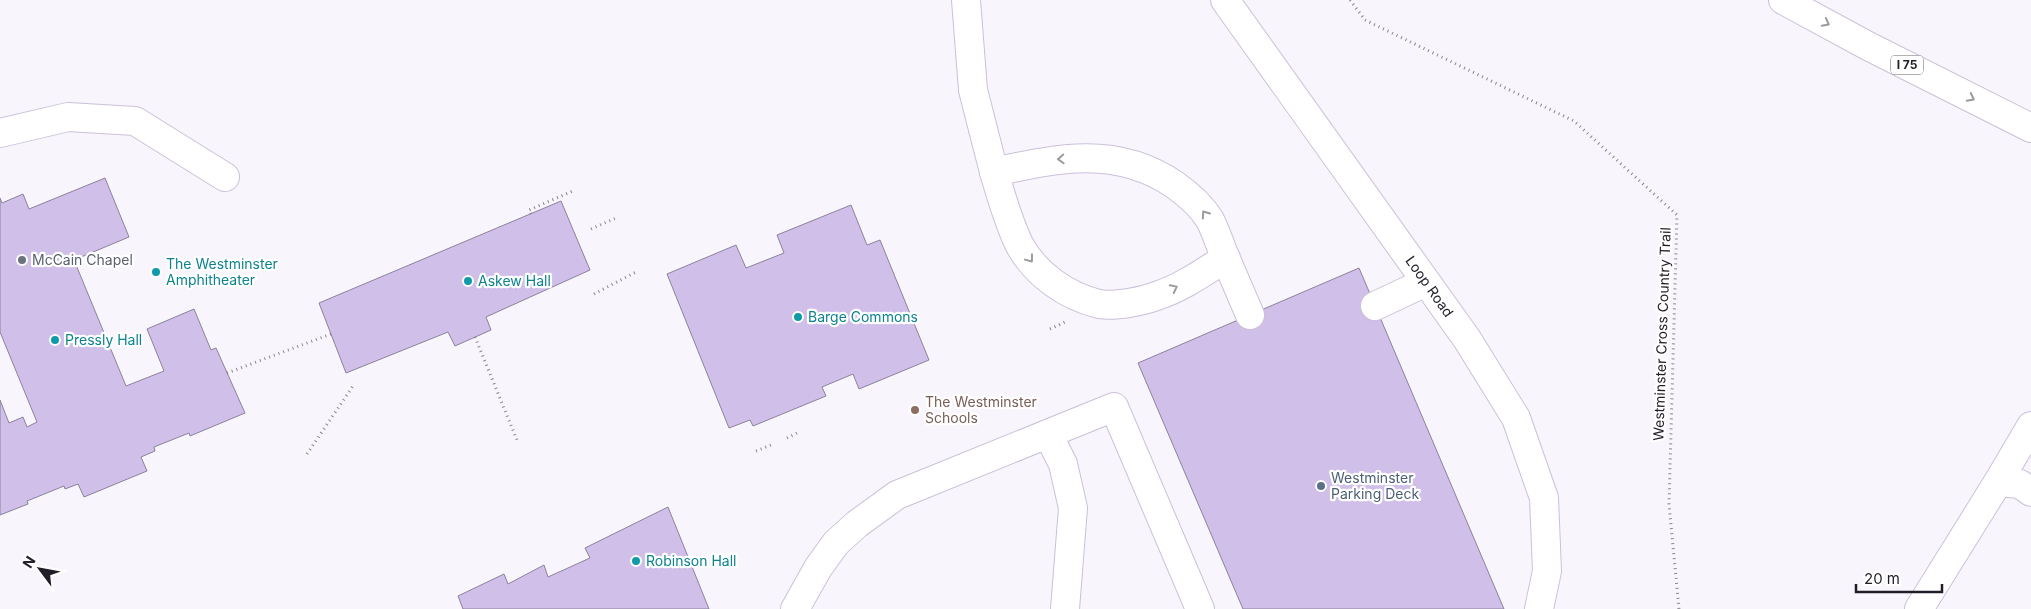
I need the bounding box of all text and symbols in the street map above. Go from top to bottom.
one-way arrow [1821,17,1830,27]
road number: I 75 [1891,56,1923,74]
one-way arrow [1966,92,1975,102]
one-way arrow [1056,153,1064,164]
one-way arrow [1202,210,1211,220]
street label: Westminster Cross Country Trail [1649,227,1674,441]
place label: McCain Chapel [32,251,133,268]
street label: Loop Road [1402,252,1457,320]
one-way arrow [1024,253,1033,263]
marker: McCain Chapel [16,254,28,266]
place label: The Westminster Amphitheater [166,255,278,288]
marker: The Westminster Amphitheater [150,266,162,278]
place label: Askew Hall [478,272,551,289]
marker: Askew Hall [462,275,474,287]
one-way arrow [1169,284,1178,294]
place label: Barge Commons [808,308,918,325]
marker: Barge Commons [792,311,804,323]
place label: Pressly Hall [65,331,142,348]
marker: Pressly Hall [49,334,61,346]
place label: The Westminster Schools [925,393,1037,426]
marker: The Westminster Schools [909,404,921,416]
place label: Westminster Parking Deck [1331,469,1419,502]
marker: Westminster Parking Deck [1315,480,1327,492]
north arrow [15,544,65,594]
place label: Robinson Hall [646,552,736,569]
text: N [19,553,39,571]
marker: Robinson Hall [630,555,642,567]
scale bar [1856,562,1942,594]
text: 20 m [1864,569,1900,588]

